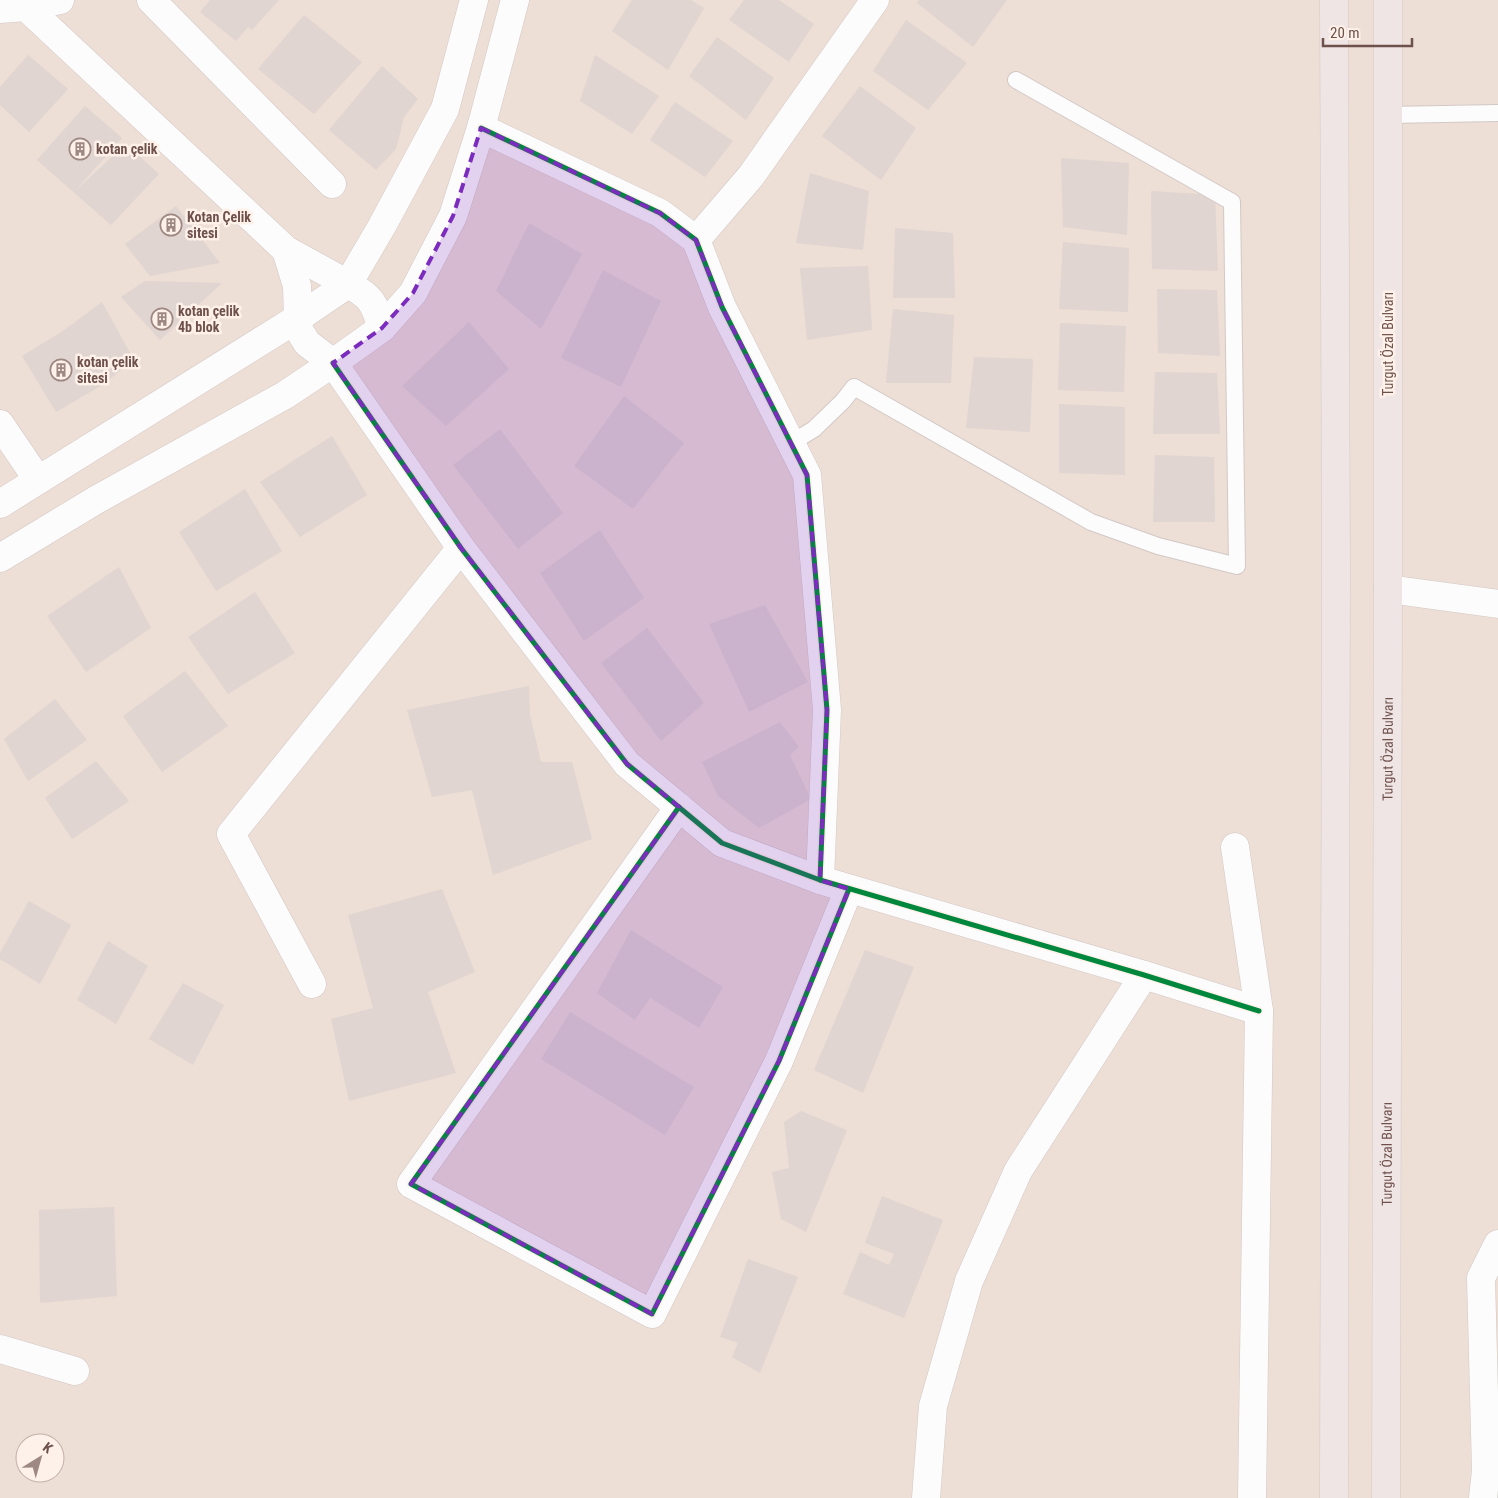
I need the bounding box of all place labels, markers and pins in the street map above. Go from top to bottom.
building icon: kotan çelik [68,137,92,161]
place label: kotan çelik [96,141,158,157]
place label: Kotan Çelik sitesi [187,209,251,241]
building icon: Kotan Çelik sitesi [159,213,183,237]
place label: kotan çelik 4b blok [178,303,240,335]
building icon: kotan çelik 4b blok [150,307,174,331]
place label: kotan çelik sitesi [77,354,139,386]
building icon: kotan çelik sitesi [49,358,73,382]

